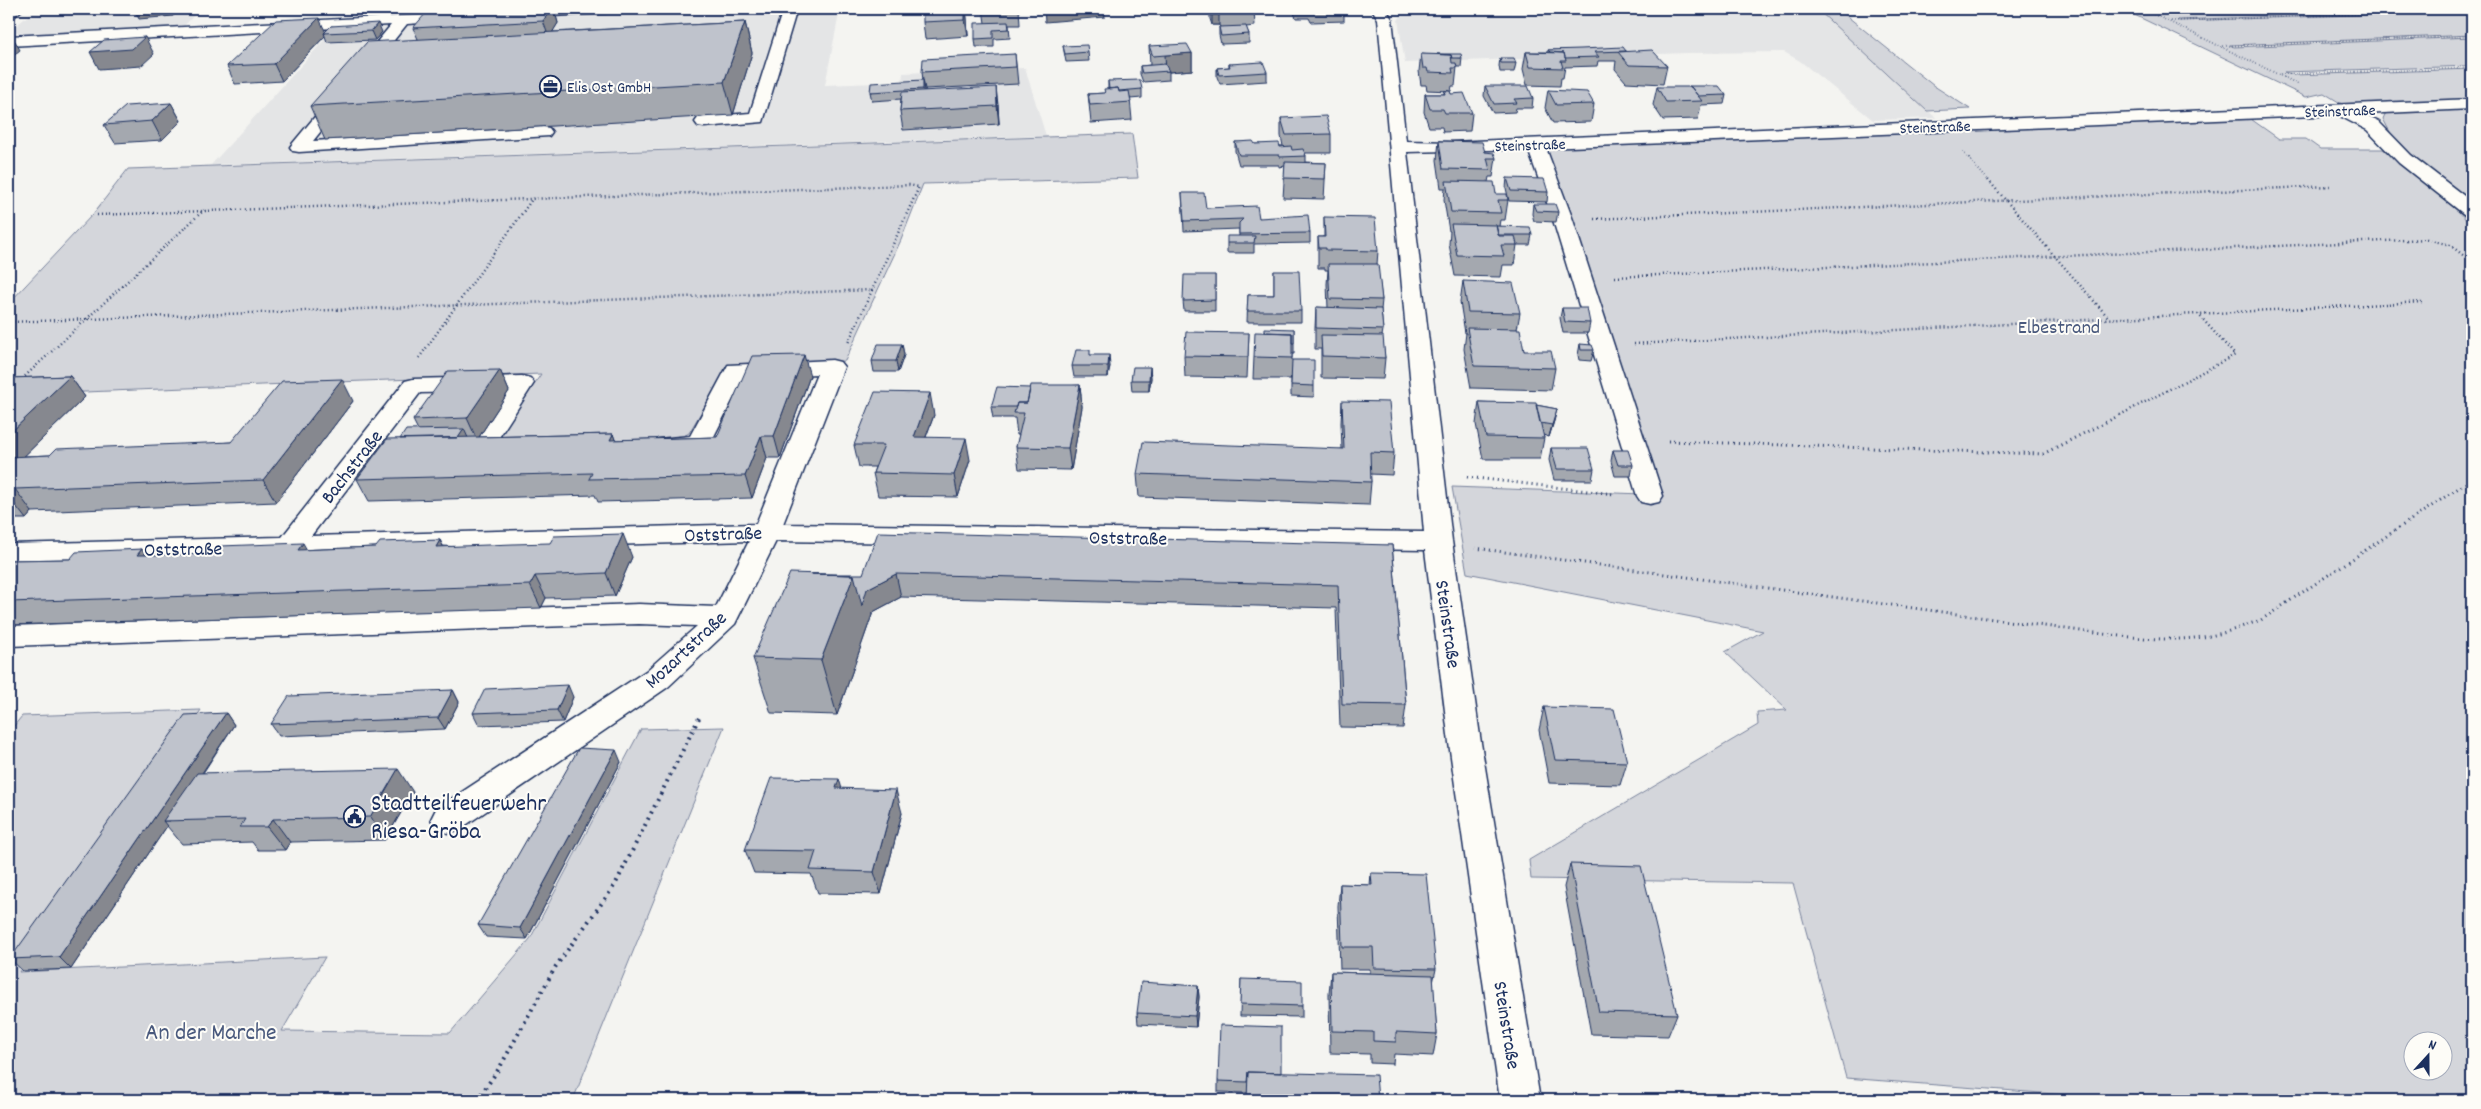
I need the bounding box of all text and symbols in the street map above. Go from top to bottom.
office icon: Elis Ost GmbH [539,74,563,98]
place label: Elis Ost GmbH [567,77,651,100]
street label: Steinstraße [2304,100,2376,125]
street label: Steinstraße [1899,116,1971,141]
street label: Steinstraße [1494,134,1566,159]
park label: Elbestrand [2018,315,2100,343]
street label: Bachstraße [316,425,391,511]
street label: Oststraße [684,521,763,551]
street label: Oststraße [1089,525,1167,555]
street label: Oststraße [144,536,223,566]
street label: Steinstraße [1426,578,1466,671]
street label: Mozartstraße [640,606,735,697]
place label: Stadtteilfeuerwehr Riesa-Gröba [371,788,546,850]
public building icon: Stadtteilfeuerwehr Riesa-Gröba [343,804,367,828]
street label: Steinstraße [1484,979,1526,1072]
park label: An der Marche [145,1017,277,1051]
north arrow [2404,1032,2454,1082]
text: N [2425,1035,2439,1056]

